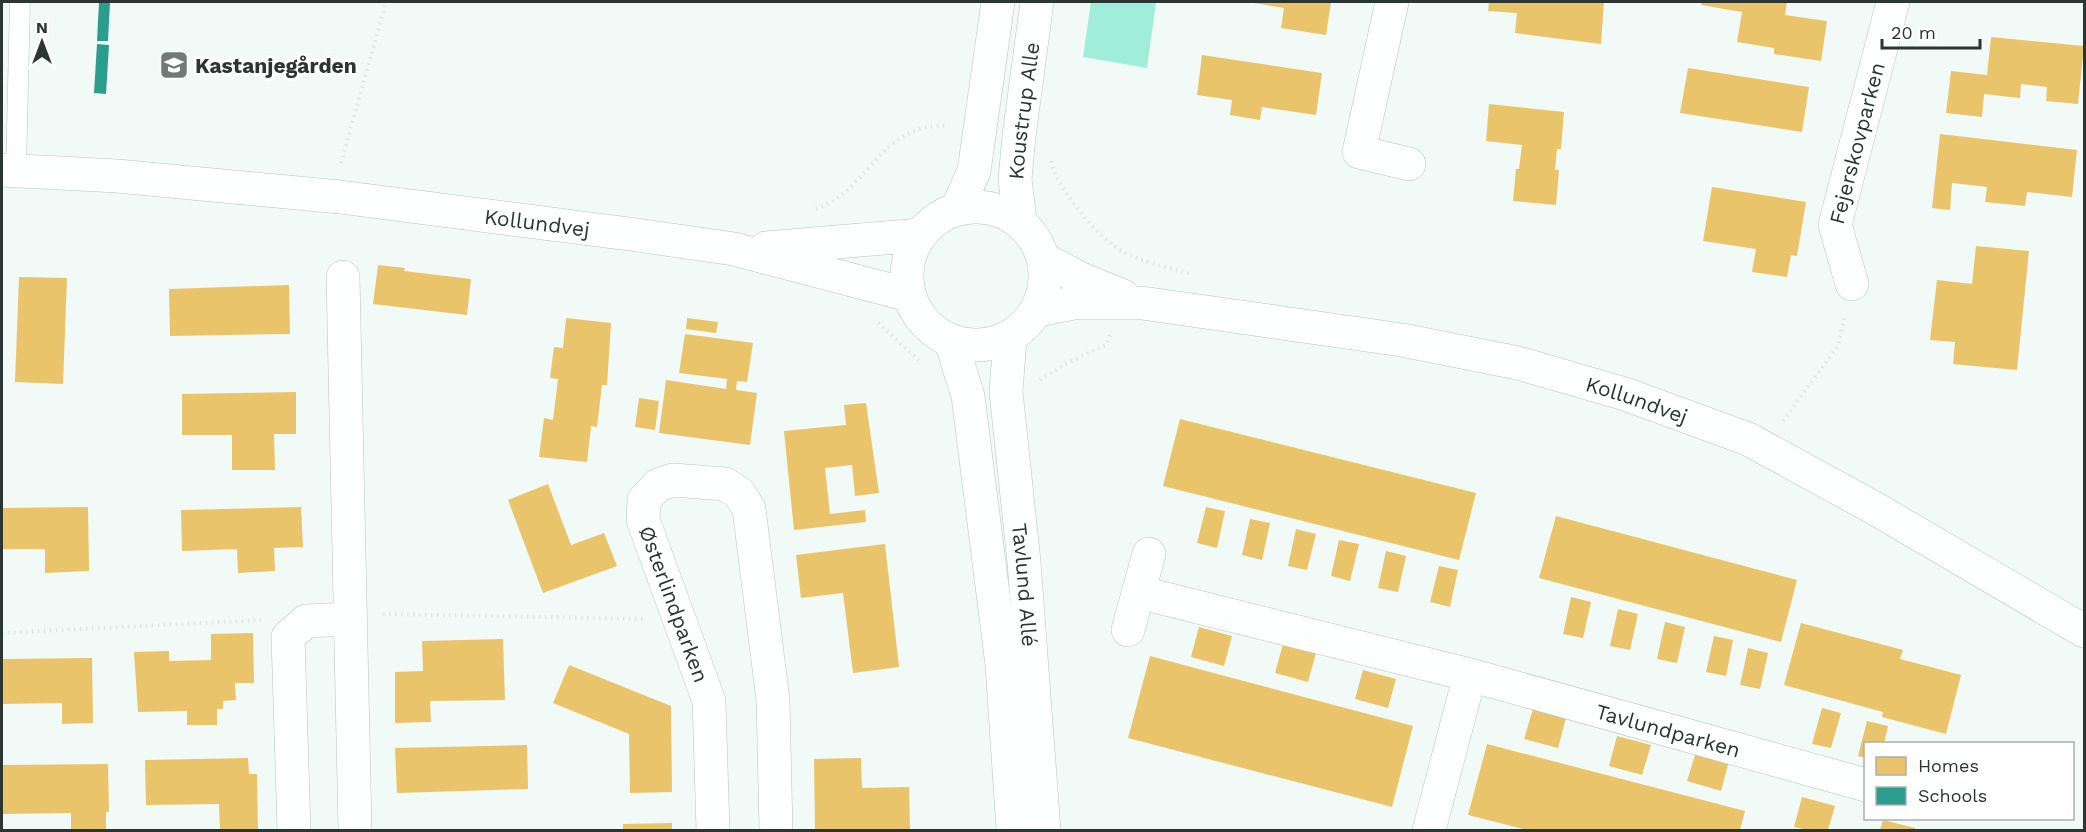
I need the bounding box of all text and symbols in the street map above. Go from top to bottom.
north arrow [12,12,72,72]
scale bar [1882,12,1980,50]
text: N [36,18,48,37]
text: 20 m [1891,22,1936,43]
street label: Koustrup Alle [1003,41,1044,181]
school or university icon: Kastanjegården [158,49,190,81]
place label: Kastanjegården [195,53,357,78]
street label: Fejerskovparken [1823,60,1889,227]
street label: Kollundvej [483,203,591,241]
street label: Kollundvej [1583,371,1691,428]
street label: Østerlindparken [634,522,714,686]
street label: Tavlund Allé [1007,522,1043,648]
street label: Tavlundparken [1593,698,1743,762]
legend [1864,742,2074,820]
text: Homes [1918,755,1979,776]
text: Schools [1918,785,1987,806]

